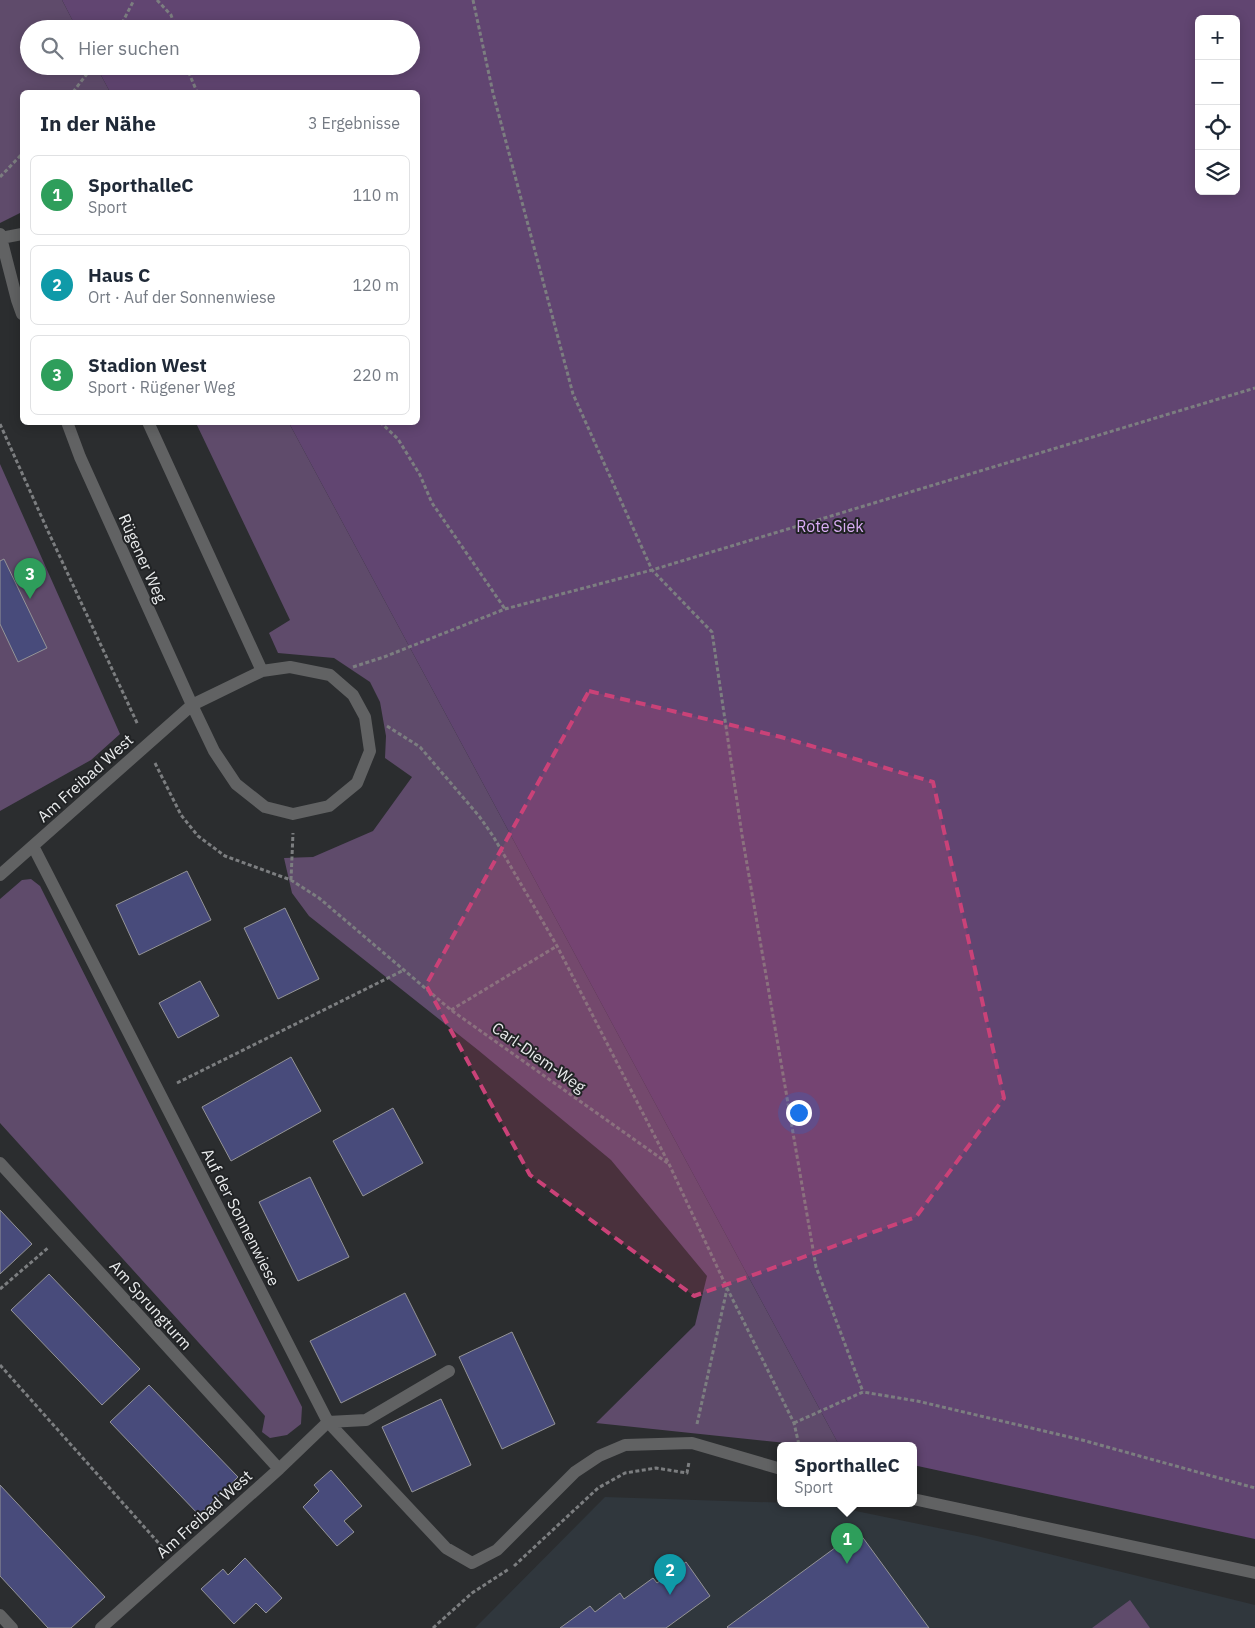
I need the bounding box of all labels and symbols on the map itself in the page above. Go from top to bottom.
street label: Rügener Weg [114,510,172,606]
park label: Rote Siek [796,516,864,536]
pin: 3 [14,558,46,599]
street label: Am Freibad West [33,730,137,826]
street label: Carl-Diem-Weg [488,1017,590,1097]
your location [786,1100,812,1126]
street label: Auf der Sonnenwiese [198,1145,284,1289]
street label: Am Sprungturm [106,1256,196,1354]
street label: Am Freibad West [152,1466,256,1562]
pin: 1 [831,1523,863,1564]
pin: 2 [654,1554,686,1595]

